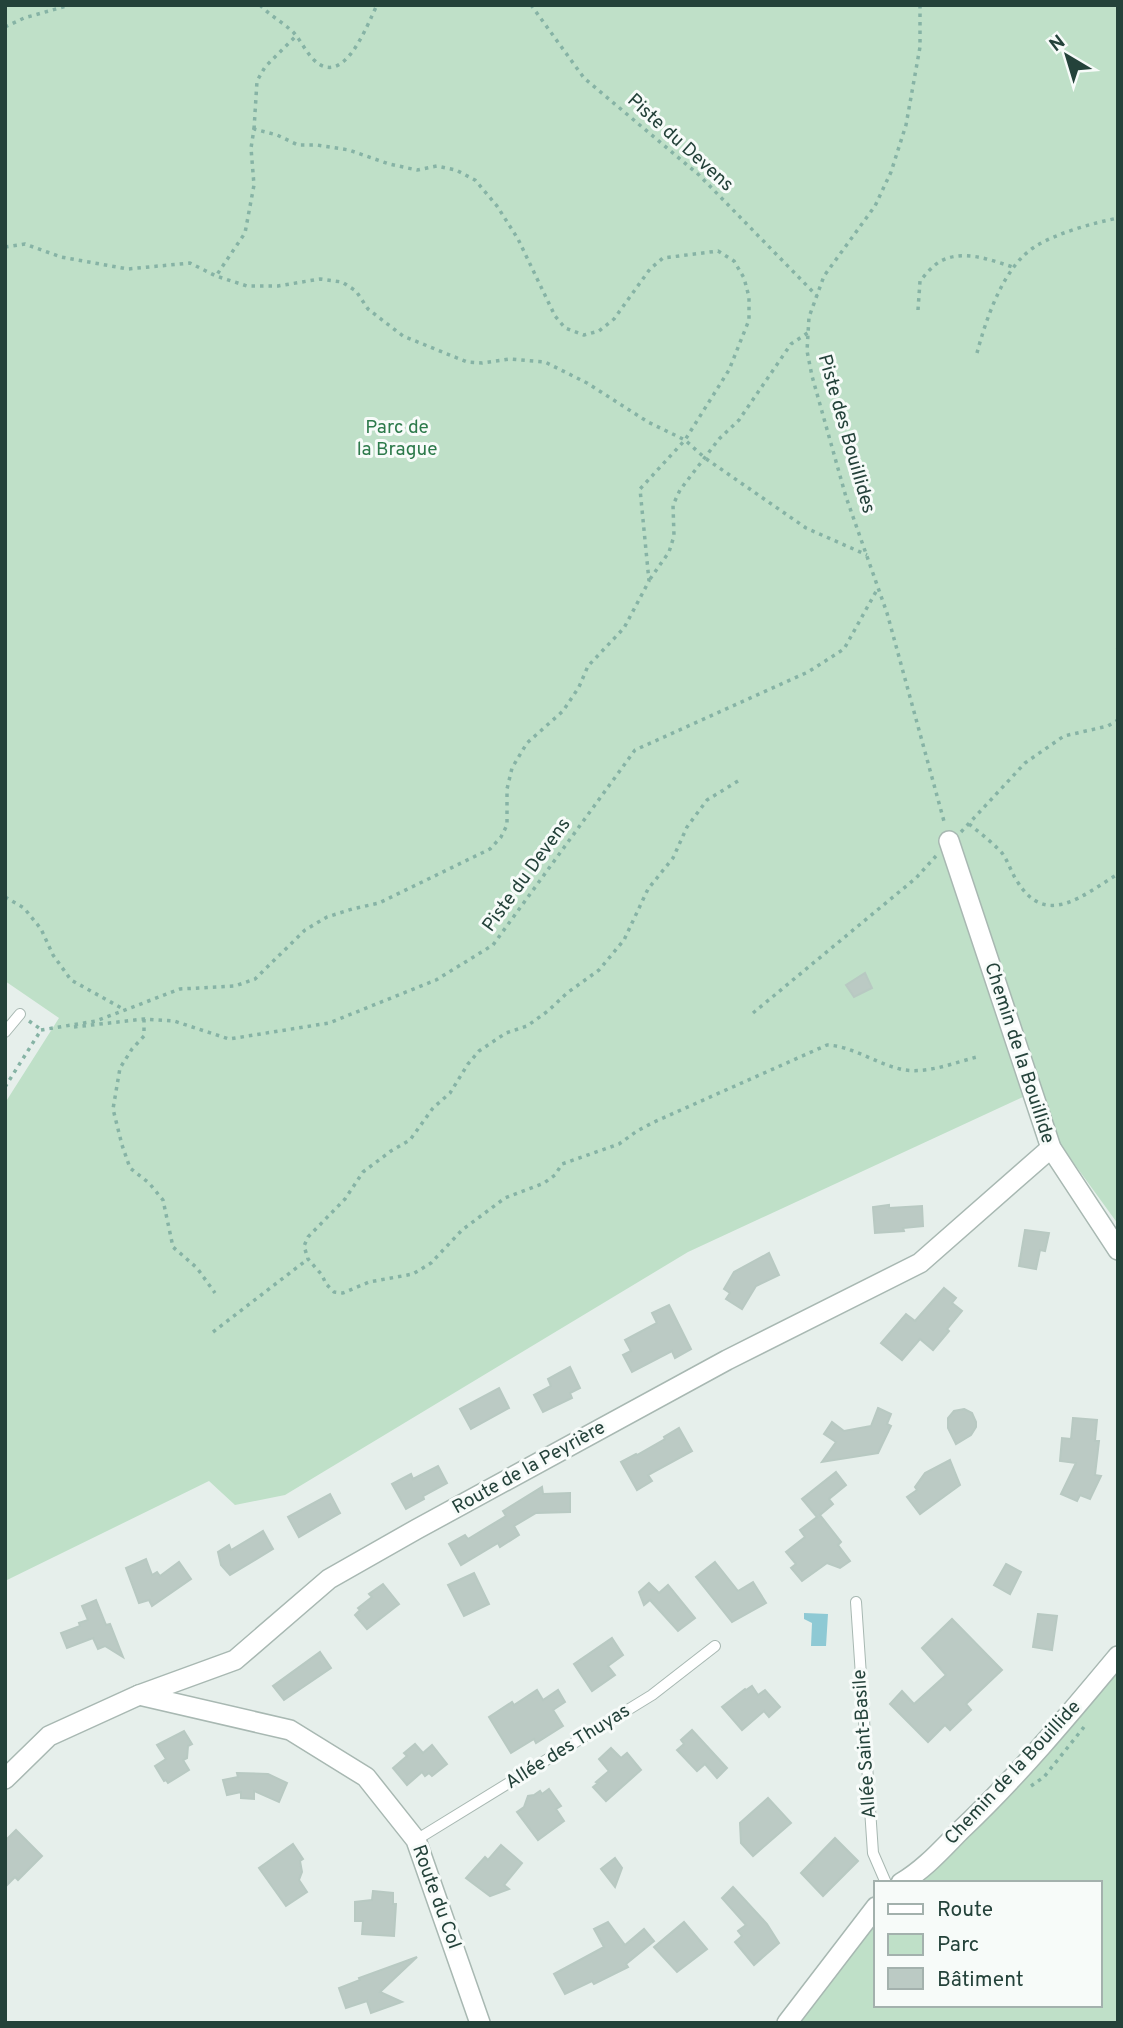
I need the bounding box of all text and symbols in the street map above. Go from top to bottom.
north arrow [1032,21,1102,91]
text: N [1045,31,1071,58]
street label: Piste du Devens [622,89,738,197]
street label: Piste des Bouillides [812,352,880,516]
park label: Parc de la Brague [357,416,437,462]
street label: Piste du Devens [478,813,576,937]
street label: Chemin de la Bouillide [978,959,1060,1147]
street label: Route de la Peyrière [448,1416,610,1520]
street label: Allée Saint-Basile [848,1669,882,1819]
street label: Chemin de la Bouillide [940,1696,1086,1850]
street label: Allée des Thuyas [501,1699,635,1795]
street label: Route du Col [406,1842,466,1952]
legend [874,1881,1102,2007]
text: Route [937,1897,993,1924]
text: Parc [937,1932,979,1959]
text: Bâtiment [937,1967,1024,1994]

